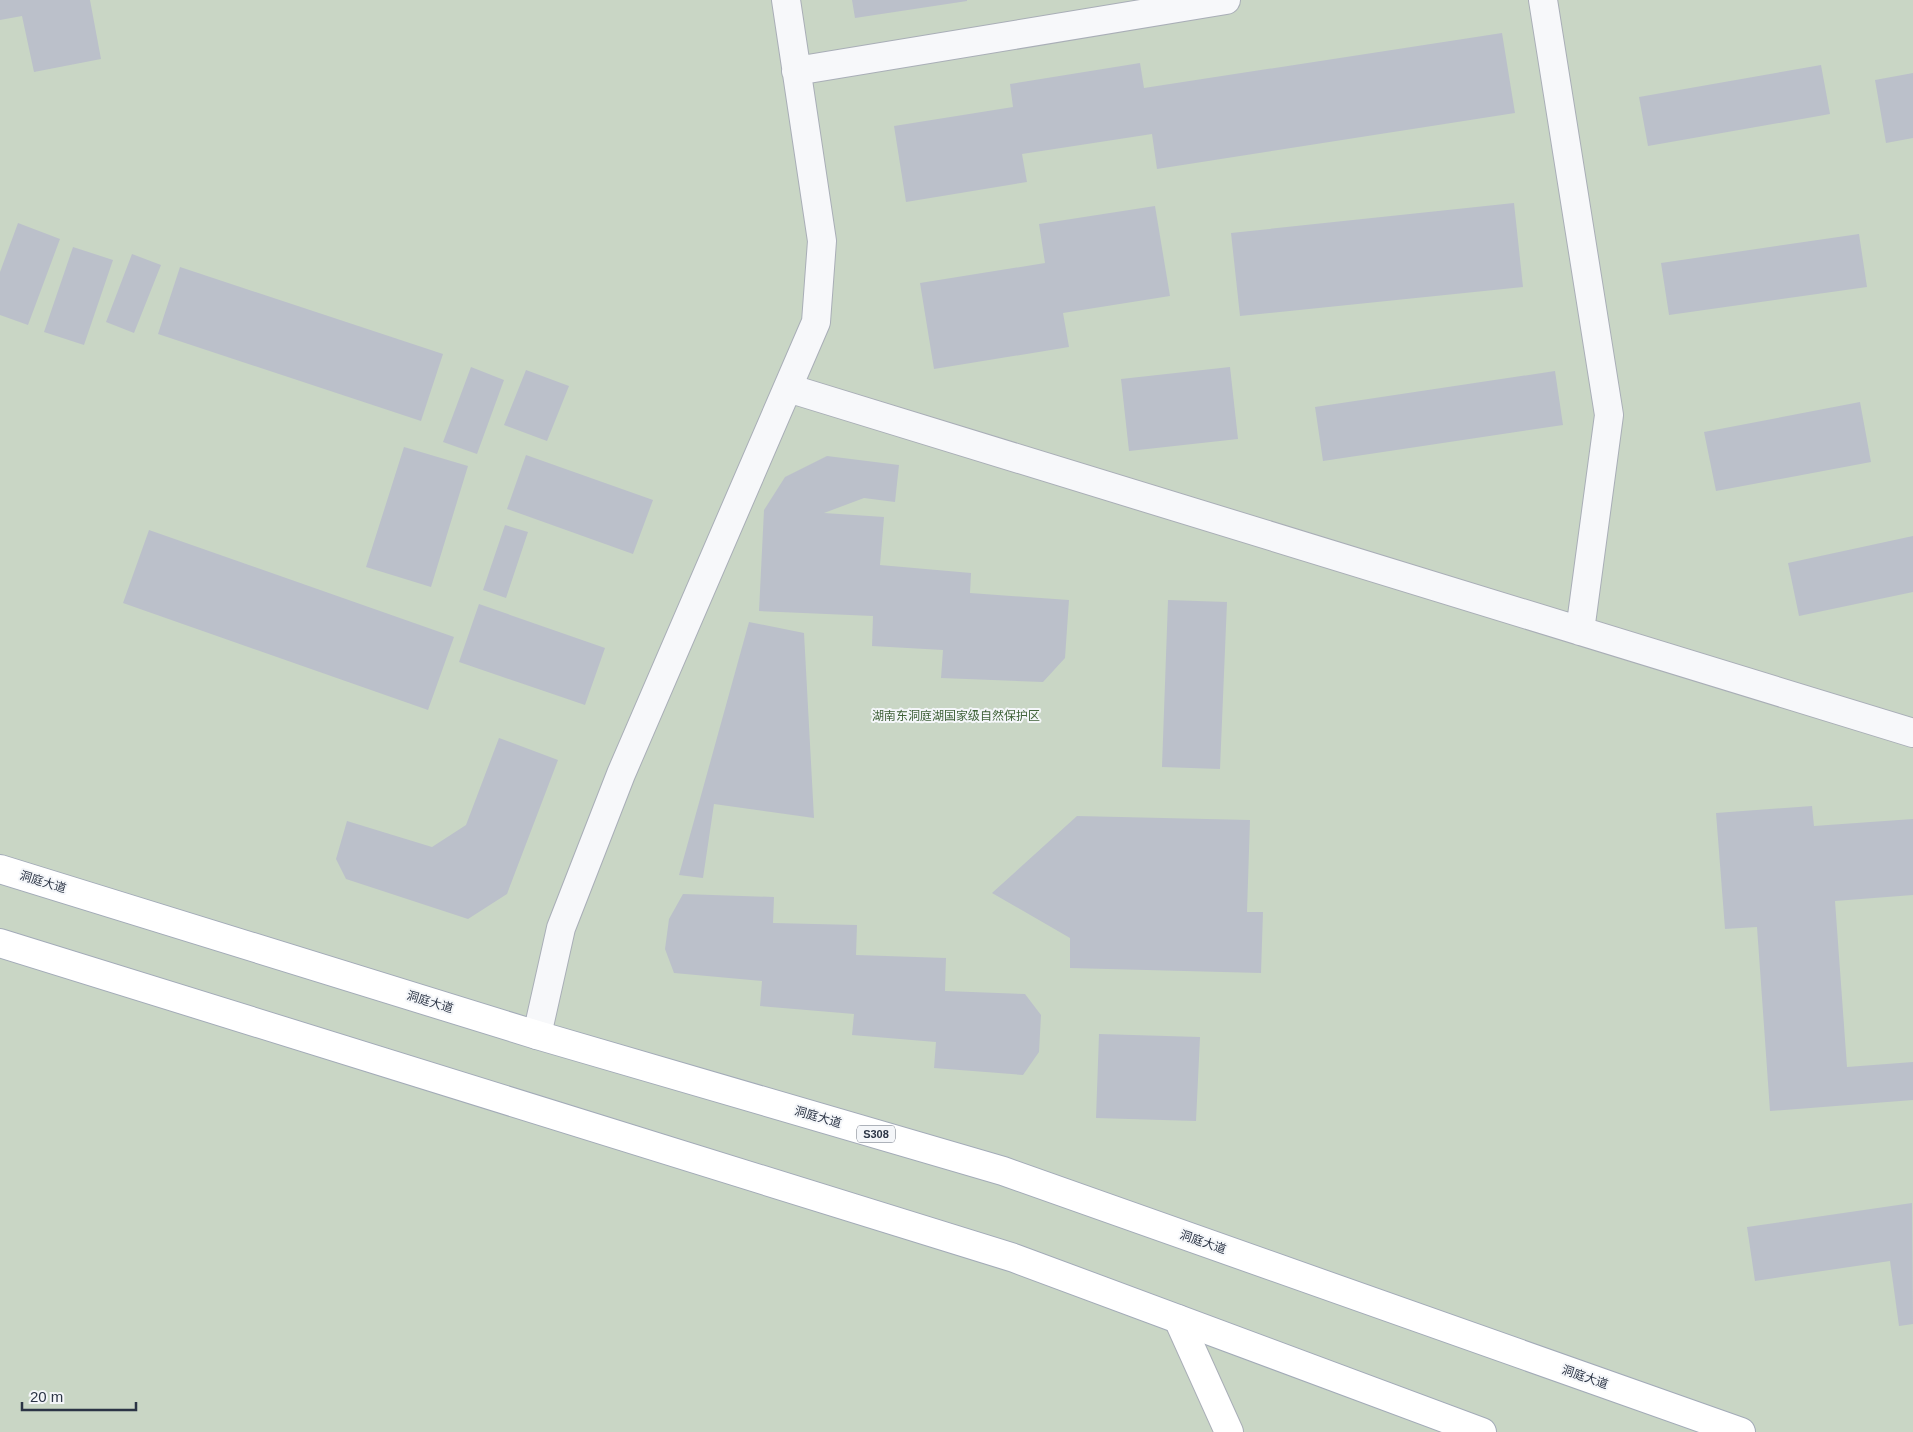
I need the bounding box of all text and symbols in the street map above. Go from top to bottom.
park label: 湖南东洞庭湖国家级自然保护区 [872,709,1040,723]
street label: 洞庭大道 [18,868,68,896]
street label: 洞庭大道 [405,988,455,1016]
street label: 洞庭大道 [793,1104,843,1130]
road number: S308 [857,1126,895,1142]
street label: 洞庭大道 [1178,1228,1228,1256]
street label: 洞庭大道 [1560,1363,1610,1391]
scale bar [22,1380,136,1412]
text: 20 m [30,1388,63,1405]

